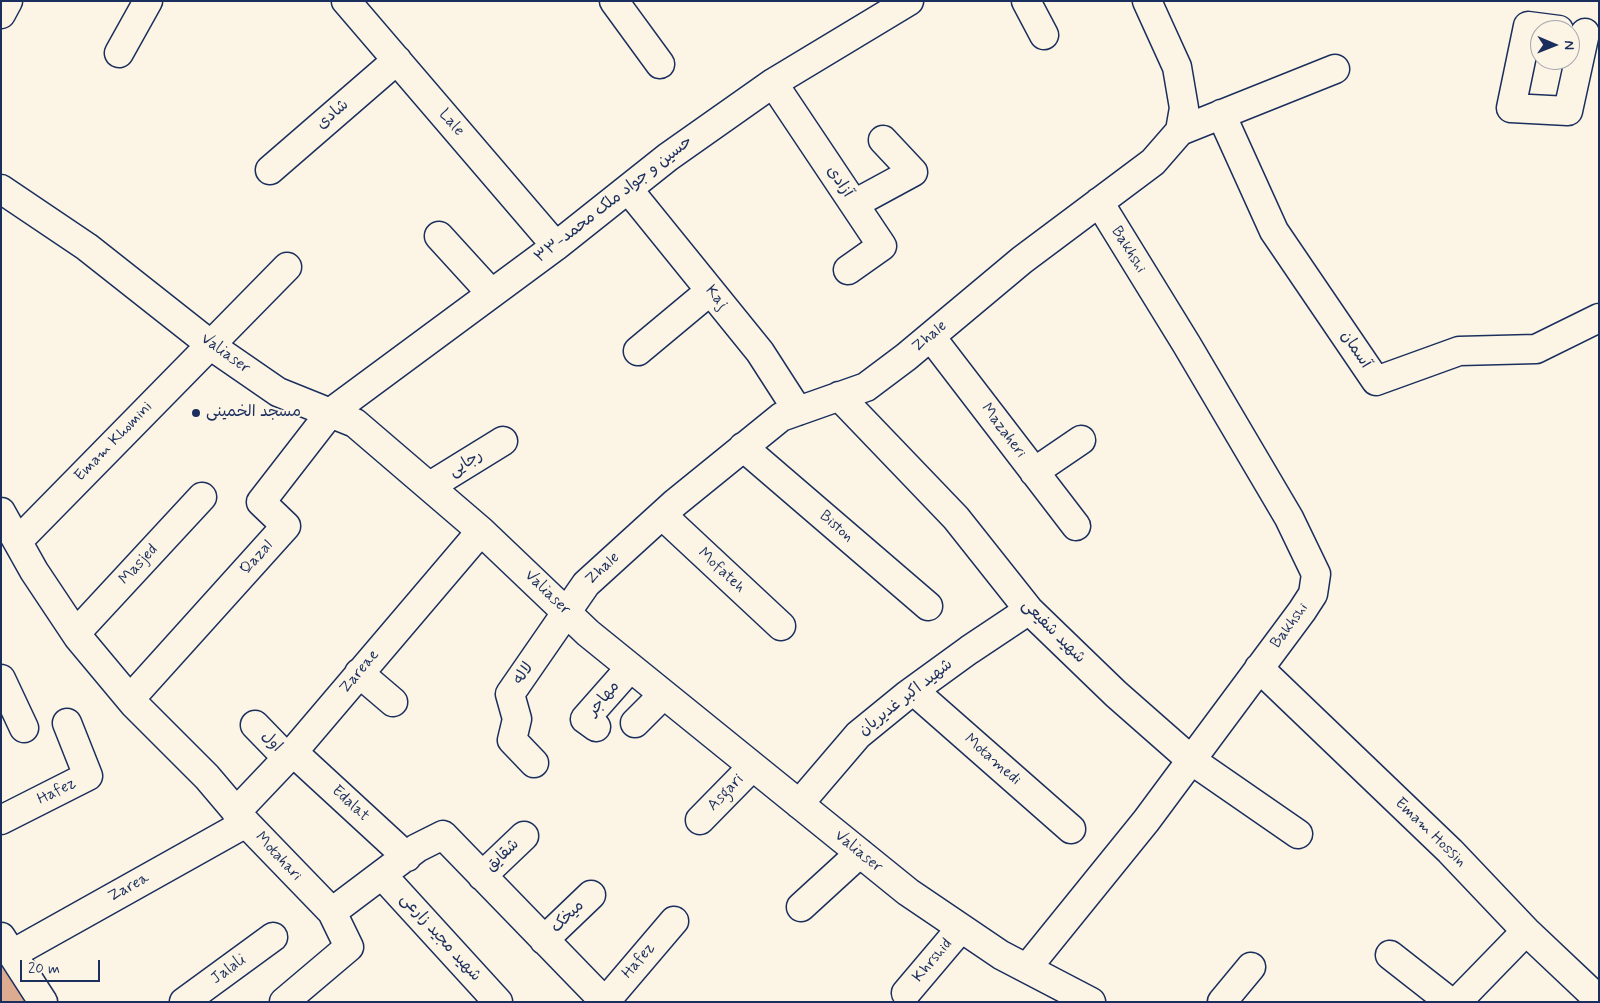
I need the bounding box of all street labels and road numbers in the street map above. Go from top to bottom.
street label: شادی [313,96,353,134]
street label: Lale [434,106,468,140]
street label: ۳۳-حسین و جواد ملک محمد [531,132,697,268]
street label: آزادی [822,163,856,201]
street label: Bakhshi [1106,223,1150,277]
street label: Kaj [700,282,732,314]
street label: Zhale [909,317,951,357]
street label: آسمان [1336,328,1374,372]
street label: Valiaser [197,330,253,378]
street label: Emam Khomini [71,398,157,486]
street label: Mazaheri [976,400,1030,462]
street label: رجایی [446,446,486,482]
street label: Biston [815,507,857,547]
street label: Qazal [237,537,277,579]
street label: Masjed [115,541,163,589]
street label: Mofateh [693,544,749,598]
street label: Zhale [582,548,624,590]
street label: Valiaser [520,566,574,620]
street label: شهید شفیعی [1017,596,1089,668]
street label: Bakhshi [1267,599,1313,653]
street label: Zareae [336,646,384,698]
street label: شهید اکبر غدیریان [855,655,957,741]
street label: لاله [510,659,538,689]
street label: مهاجر [584,677,624,721]
street label: اول [256,727,286,757]
street label: Motamedi [960,730,1024,790]
street label: Asgari [704,771,748,815]
street label: Hafez [34,774,80,810]
street label: Edalat [327,782,373,826]
street label: Emam Hossin [1390,794,1470,872]
street label: Valiaser [830,827,886,877]
street label: Motahari [251,829,305,885]
street label: شقایق [482,835,524,877]
street label: Zarea [105,869,153,907]
street label: شهید مجید زارعی [395,890,485,986]
street label: میخک [547,897,589,937]
street label: Khrshid [909,935,957,987]
street label: Hafez [618,939,660,983]
street label: Jalali [208,951,250,989]

